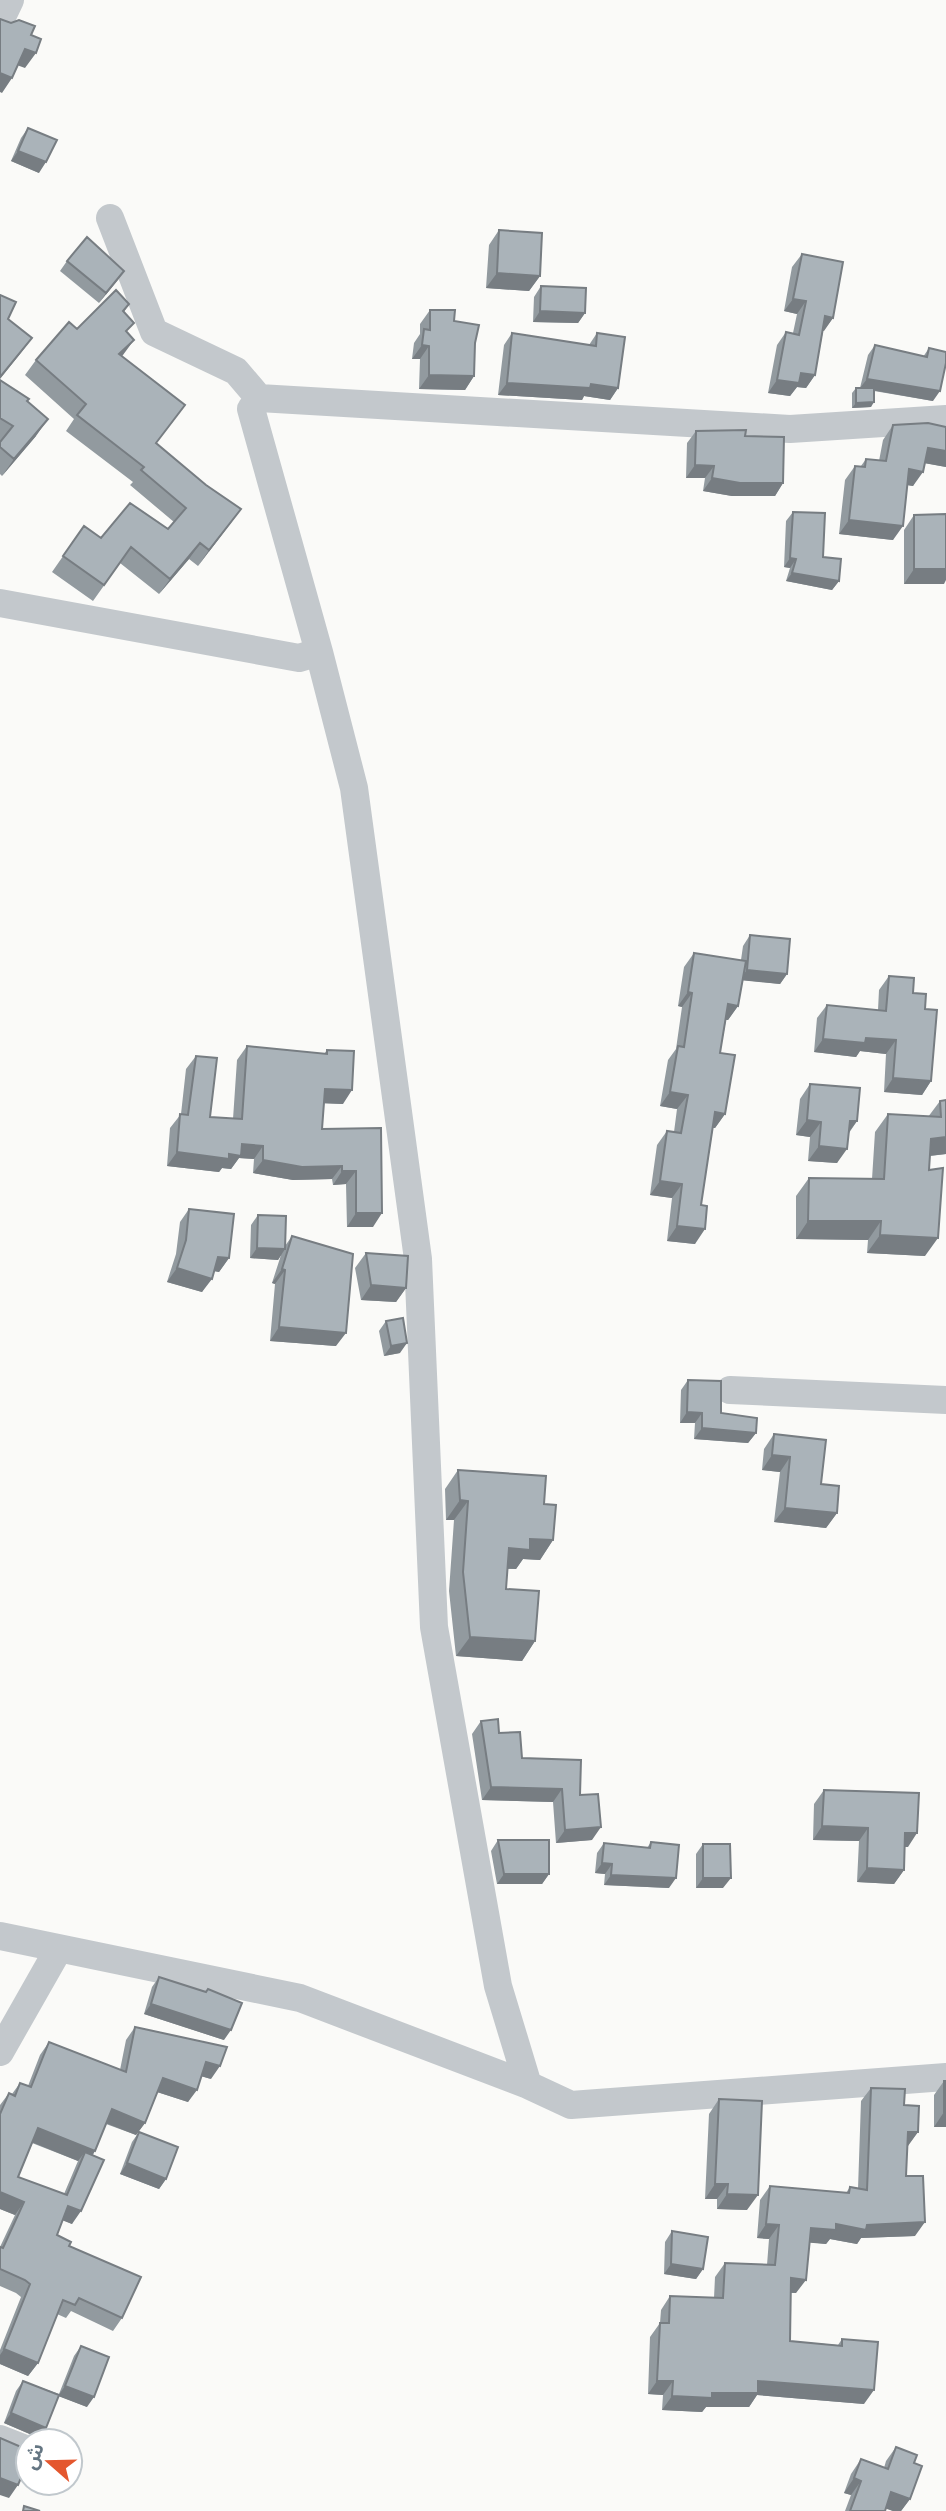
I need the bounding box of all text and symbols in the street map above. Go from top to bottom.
north arrow [14,2427,84,2497]
text: ش [16,2440,50,2473]

